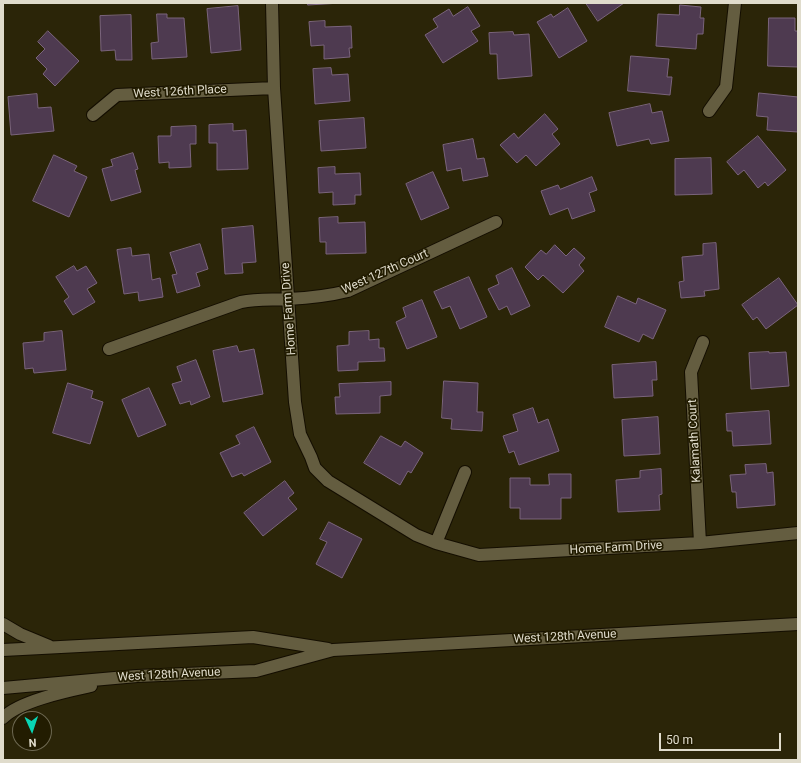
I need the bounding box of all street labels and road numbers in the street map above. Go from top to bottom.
street label: West 126th Place [133,82,227,102]
street label: West 127th Court [339,246,431,298]
street label: Home Farm Drive [279,262,299,356]
street label: Kalamath Court [686,399,704,483]
street label: Home Farm Drive [569,538,663,558]
street label: West 128th Avenue [513,627,617,647]
street label: West 128th Avenue [117,665,221,685]

